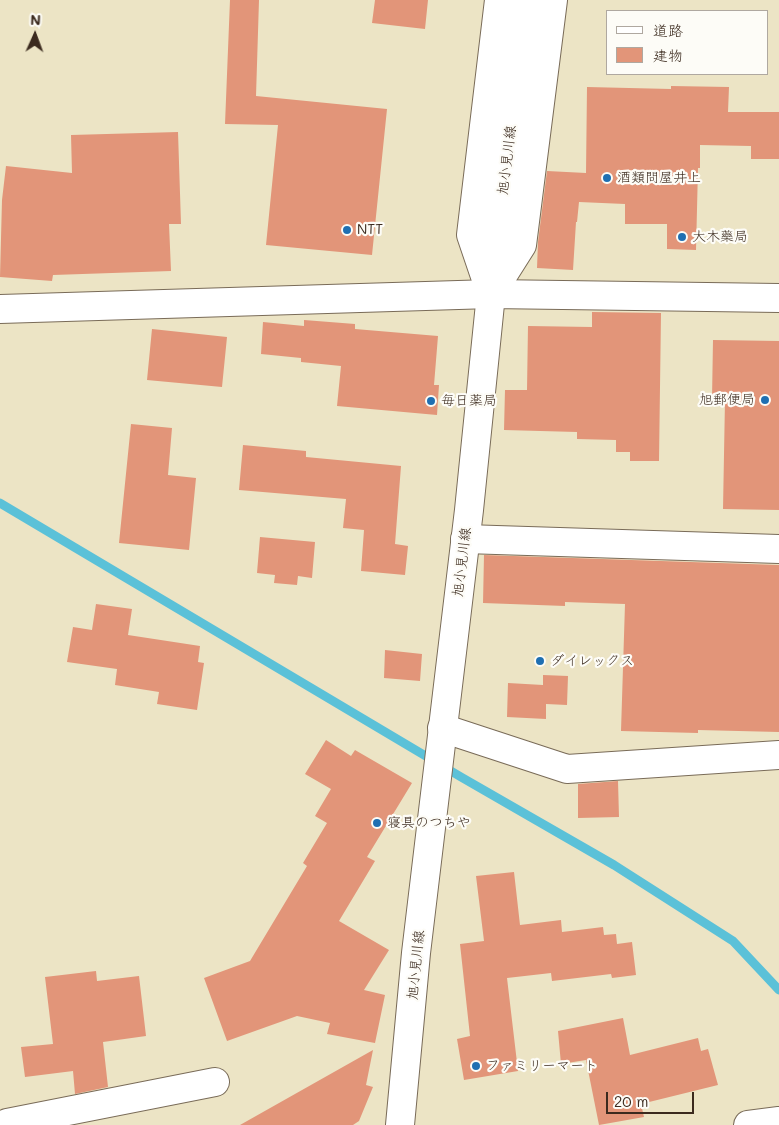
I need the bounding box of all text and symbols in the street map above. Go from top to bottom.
north arrow [10,10,60,60]
text: N [30,10,41,29]
legend [606,10,769,75]
text: 道路 [653,20,683,40]
text: 建物 [653,45,683,65]
street label: 旭小見川線 [494,124,520,196]
place label: 酒類問屋井上 [617,170,701,186]
marker: 酒類問屋井上 [601,172,613,184]
place label: NTT [357,222,383,238]
marker: NTT [341,224,353,236]
place label: 大木藥局 [692,229,748,245]
marker: 大木藥局 [676,231,688,243]
place label: 旭郵便局 [699,392,755,408]
place label: 毎日薬局 [441,393,497,409]
marker: 旭郵便局 [759,394,771,406]
marker: 毎日薬局 [425,395,437,407]
street label: 旭小見川線 [449,526,475,598]
place label: ダイレックス [550,653,634,669]
marker: ダイレックス [534,655,546,667]
place label: 寝具のつちや [387,815,471,831]
marker: 寝具のつちや [371,817,383,829]
street label: 旭小見川線 [404,929,428,1001]
place label: ファミリーマート [486,1058,598,1074]
marker: ファミリーマート [470,1060,482,1072]
scale bar [609,1082,696,1114]
text: 20 m [614,1091,648,1111]

